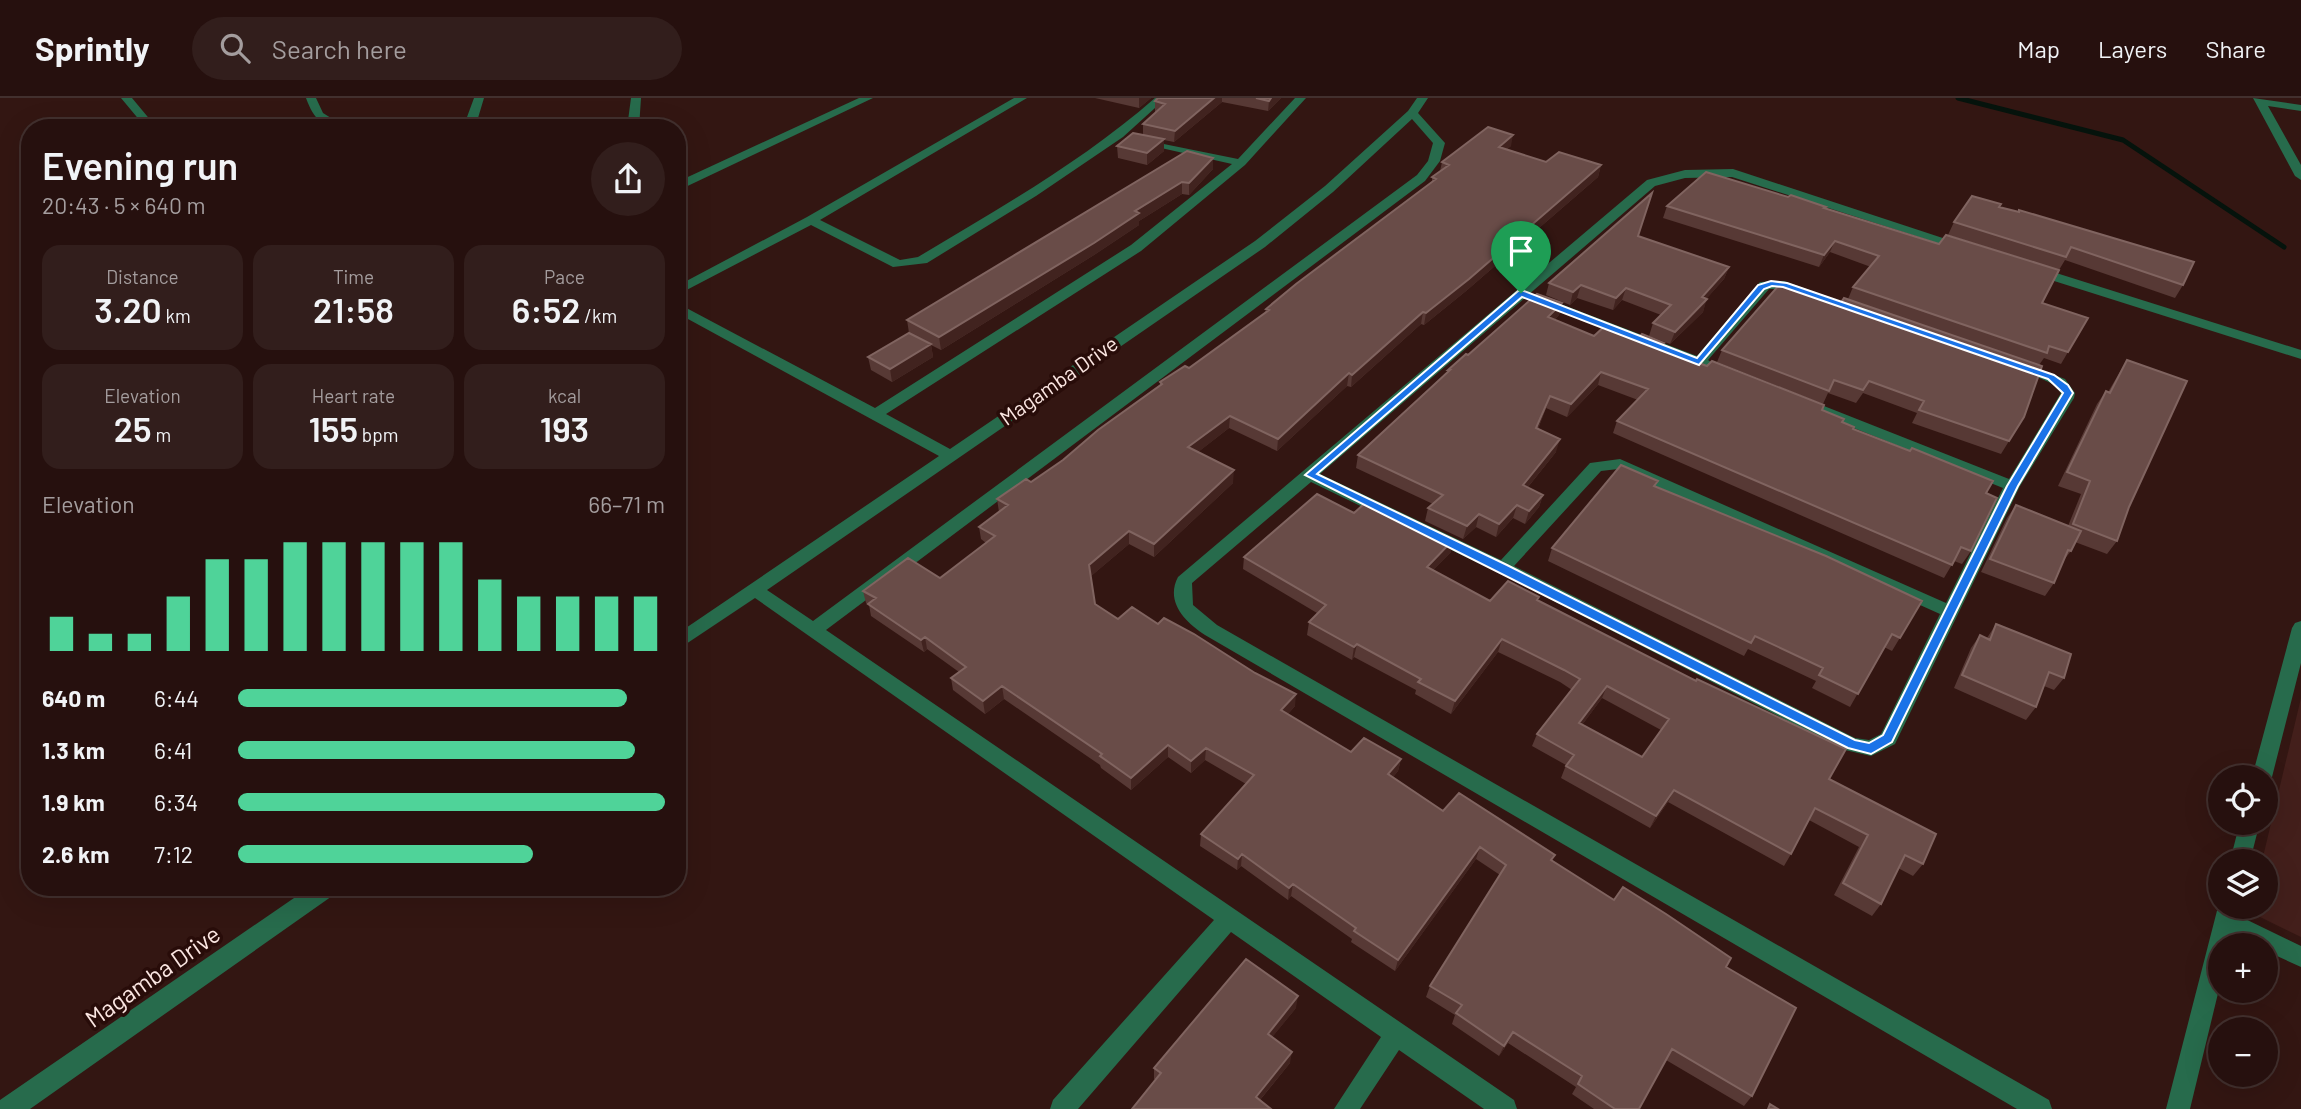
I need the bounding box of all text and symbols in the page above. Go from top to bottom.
search box [192,17,682,80]
text: Sprintly [35,28,150,68]
icon: search [216,29,254,67]
text: Search here [272,33,407,64]
text: Map [2017,34,2060,63]
text: Layers [2098,34,2167,63]
text: Share [2205,34,2266,63]
text: Evening run [42,142,238,188]
button: share [591,142,665,216]
text: 20:43 · 5 × 640 m [42,191,206,219]
pin [1491,221,1551,293]
icon: arrive [1502,232,1540,270]
text: Distance [106,265,179,288]
text: Time [333,265,374,288]
text: Pace [544,265,585,288]
text: 3.20 [94,288,162,330]
text: 21:58 [313,288,394,330]
text: 6:52 [512,288,581,330]
text: km [162,304,191,327]
text: /km [581,304,617,327]
street label: Magamba Drive [994,330,1122,430]
text: Elevation [104,384,181,407]
text: Heart rate [312,384,395,407]
text: kcal [548,384,581,407]
text: 25 [114,407,152,449]
text: 155 [309,407,358,449]
text: 193 [540,407,589,449]
text: m [152,423,171,446]
text: bpm [358,423,398,446]
text: Elevation [42,490,135,518]
text: 66–71 m [588,490,665,518]
text: 640 m [42,684,105,712]
text: 6:44 [154,684,199,712]
text: 1.3 km [42,736,105,764]
text: 6:41 [154,736,192,764]
map controls [2208,765,2278,1087]
button: locate [2208,765,2278,835]
text: 1.9 km [42,788,105,816]
text: 6:34 [154,788,198,816]
text: 2.6 km [42,840,110,868]
text: 7:12 [154,840,193,868]
button: layers [2208,849,2278,919]
street label: Magamba Drive [79,919,225,1033]
button: + [2208,933,2278,1003]
button: − [2208,1017,2278,1087]

